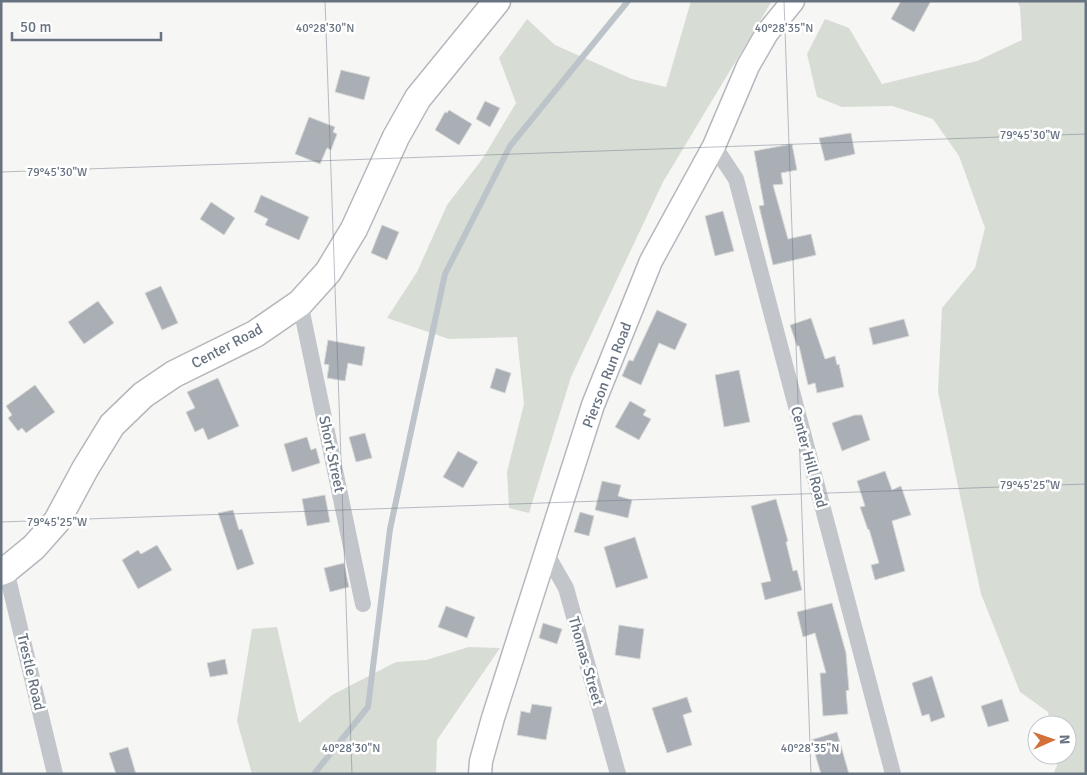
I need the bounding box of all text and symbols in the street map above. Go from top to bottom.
scale bar [12,10,161,42]
text: 50 m [20,18,51,36]
text: 40°28'30"N [296,21,354,36]
text: 40°28'35"N [755,21,813,36]
text: 79°45'30"W [1000,128,1060,143]
text: 79°45'30"W [27,165,87,180]
street label: Pierson Run Road [579,319,635,430]
street label: Center Road [188,320,266,372]
street label: Center Hill Road [787,404,831,510]
street label: Short Street [315,414,349,494]
text: 79°45'25"W [1000,478,1060,493]
text: 79°45'25"W [27,515,87,530]
street label: Thomas Street [565,614,607,708]
street label: Trestle Road [13,632,49,712]
north arrow [1027,715,1077,765]
text: N [1056,734,1073,745]
text: 40°28'30"N [322,741,380,756]
text: 40°28'35"N [781,741,839,756]

